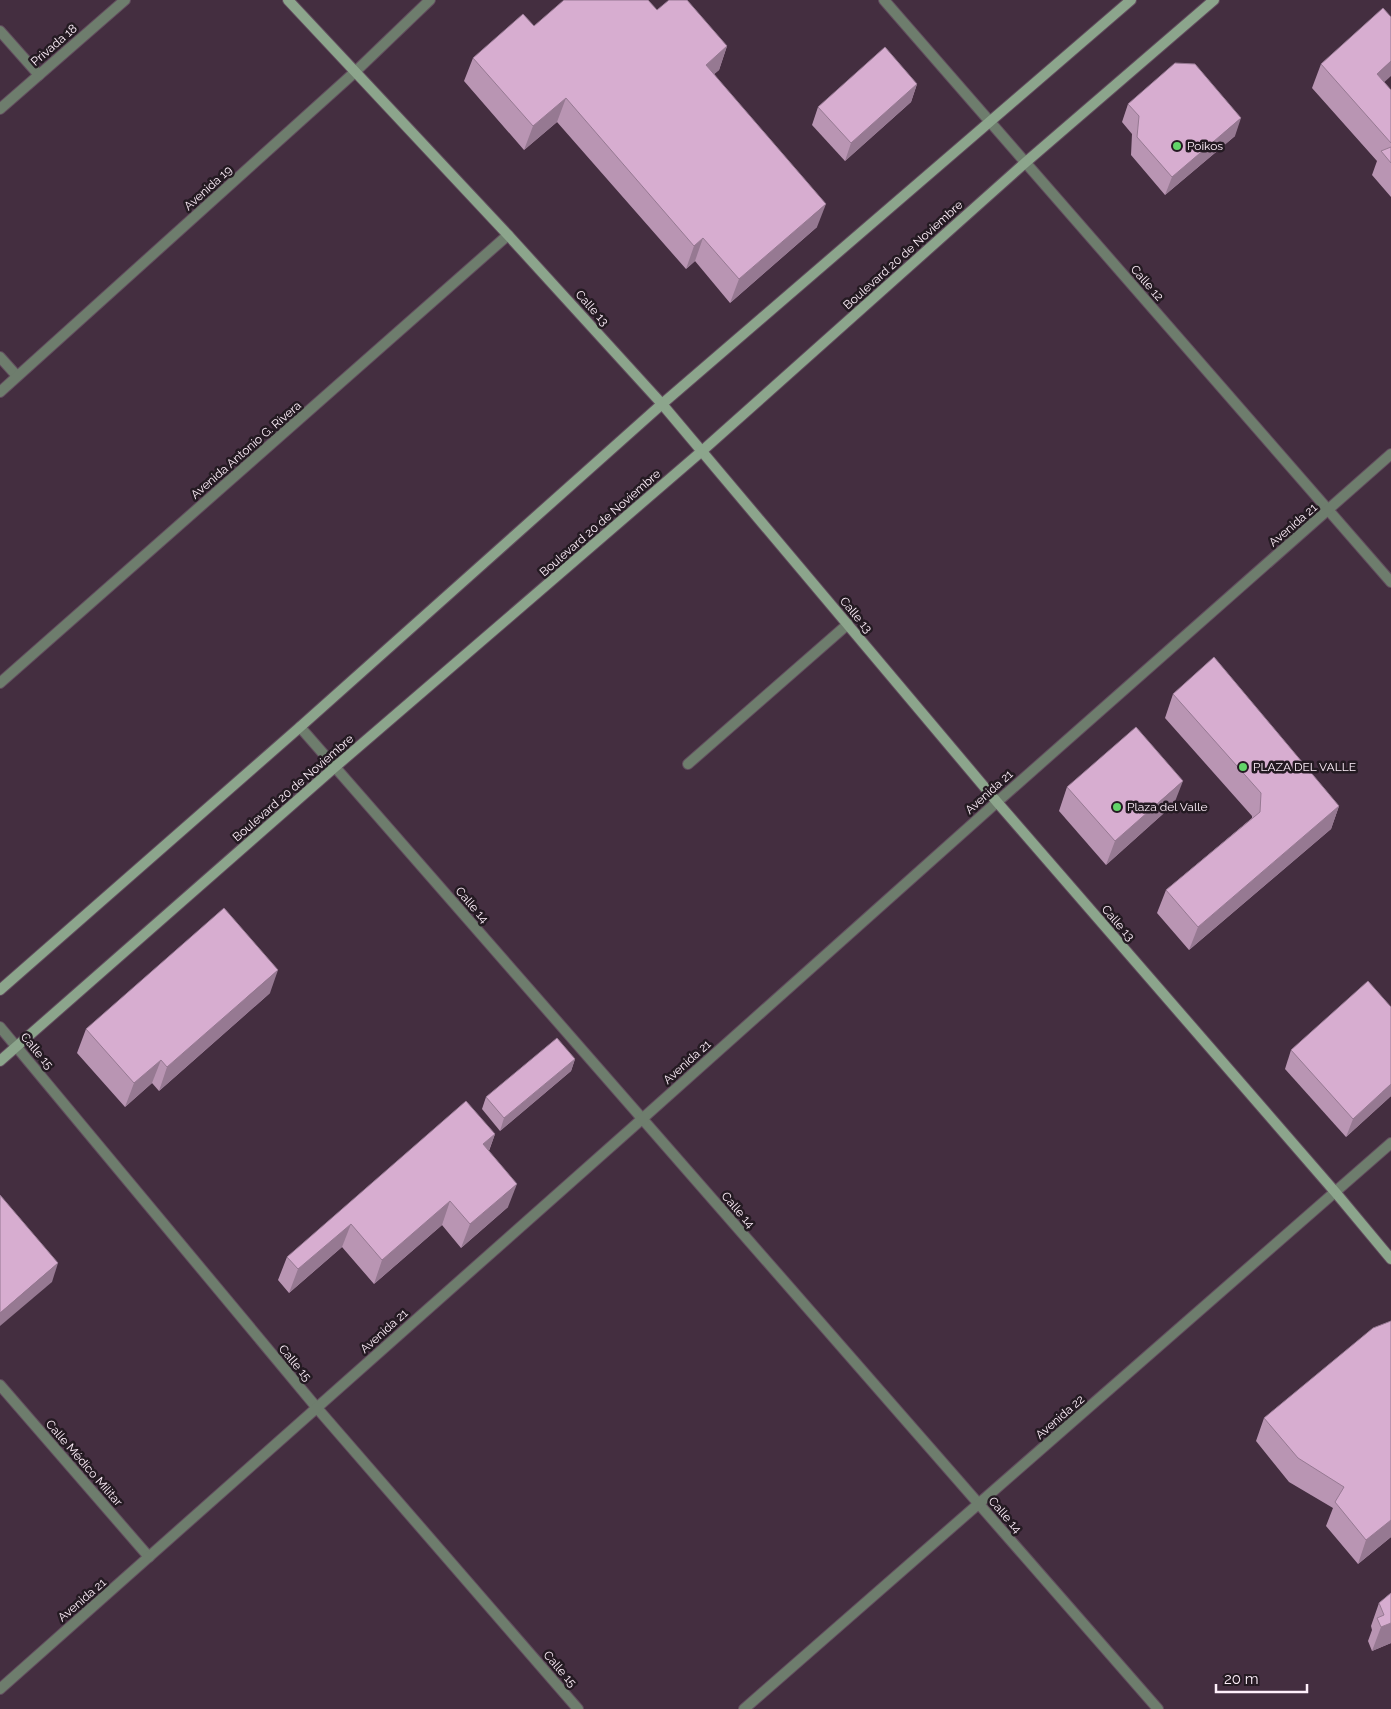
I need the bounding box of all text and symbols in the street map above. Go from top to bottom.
street label: Privada 18 [28,21,80,69]
place label: Poikos [1187,139,1223,153]
marker: Poikos [1171,140,1183,152]
street label: Avenida 19 [181,163,235,213]
street label: Boulevard 20 de Noviembre [840,198,966,312]
street label: Calle 12 [1128,262,1166,304]
street label: Calle 13 [572,287,612,329]
street label: Avenida Antonio G. Rivera [188,398,304,502]
street label: Boulevard 20 de Noviembre [537,467,663,579]
street label: Avenida 21 [1266,500,1320,550]
street label: Calle 13 [837,594,875,636]
street label: Boulevard 20 de Noviembre [230,732,356,844]
place label: PLAZA DEL VALLE [1253,760,1356,774]
marker: PLAZA DEL VALLE [1237,761,1249,773]
street label: Avenida 21 [962,767,1016,817]
place label: Plaza del Valle [1127,800,1207,814]
marker: Plaza del Valle [1111,801,1123,813]
street label: Calle 14 [453,884,492,926]
street label: Calle 13 [1099,902,1137,944]
street label: Calle 15 [18,1030,56,1072]
street label: Avenida 21 [660,1037,714,1087]
street label: Calle 14 [719,1189,758,1231]
street label: Avenida 21 [357,1306,411,1356]
street label: Calle 15 [276,1342,314,1384]
street label: Avenida 22 [1033,1392,1087,1442]
street label: Calle Médico Militar [43,1417,126,1509]
street label: Calle 14 [986,1494,1025,1536]
street label: Avenida 21 [55,1575,109,1625]
street label: Calle 15 [541,1648,580,1690]
scale bar [1216,1662,1307,1694]
text: 20 m [1224,1670,1259,1688]

